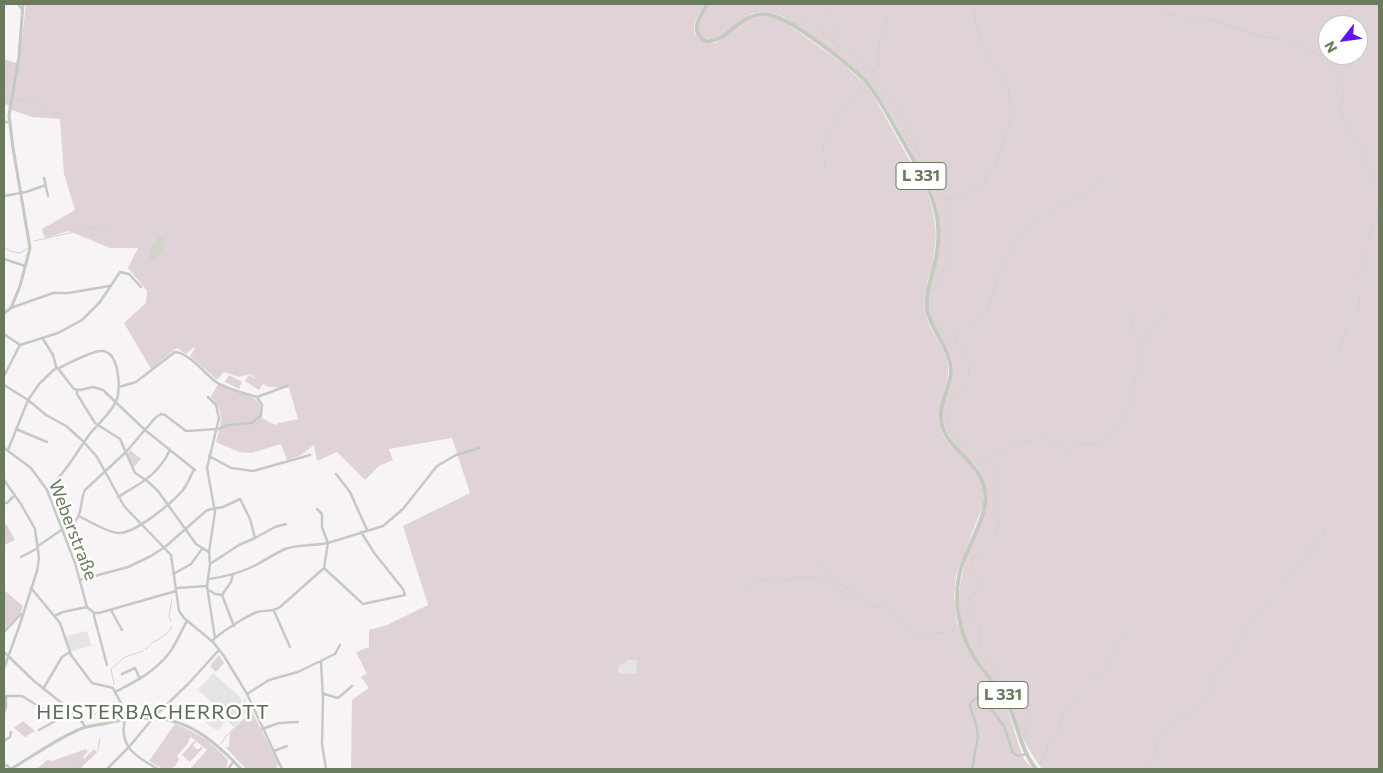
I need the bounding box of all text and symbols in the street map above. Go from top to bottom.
north arrow [1318,15,1368,65]
text: N [1320,38,1340,56]
road number: L 331 [896,162,946,190]
street label: Weberstraße [44,477,102,583]
road number: L 331 [978,682,1028,708]
district label: HEISTERBACHERROTT [34,700,272,724]

